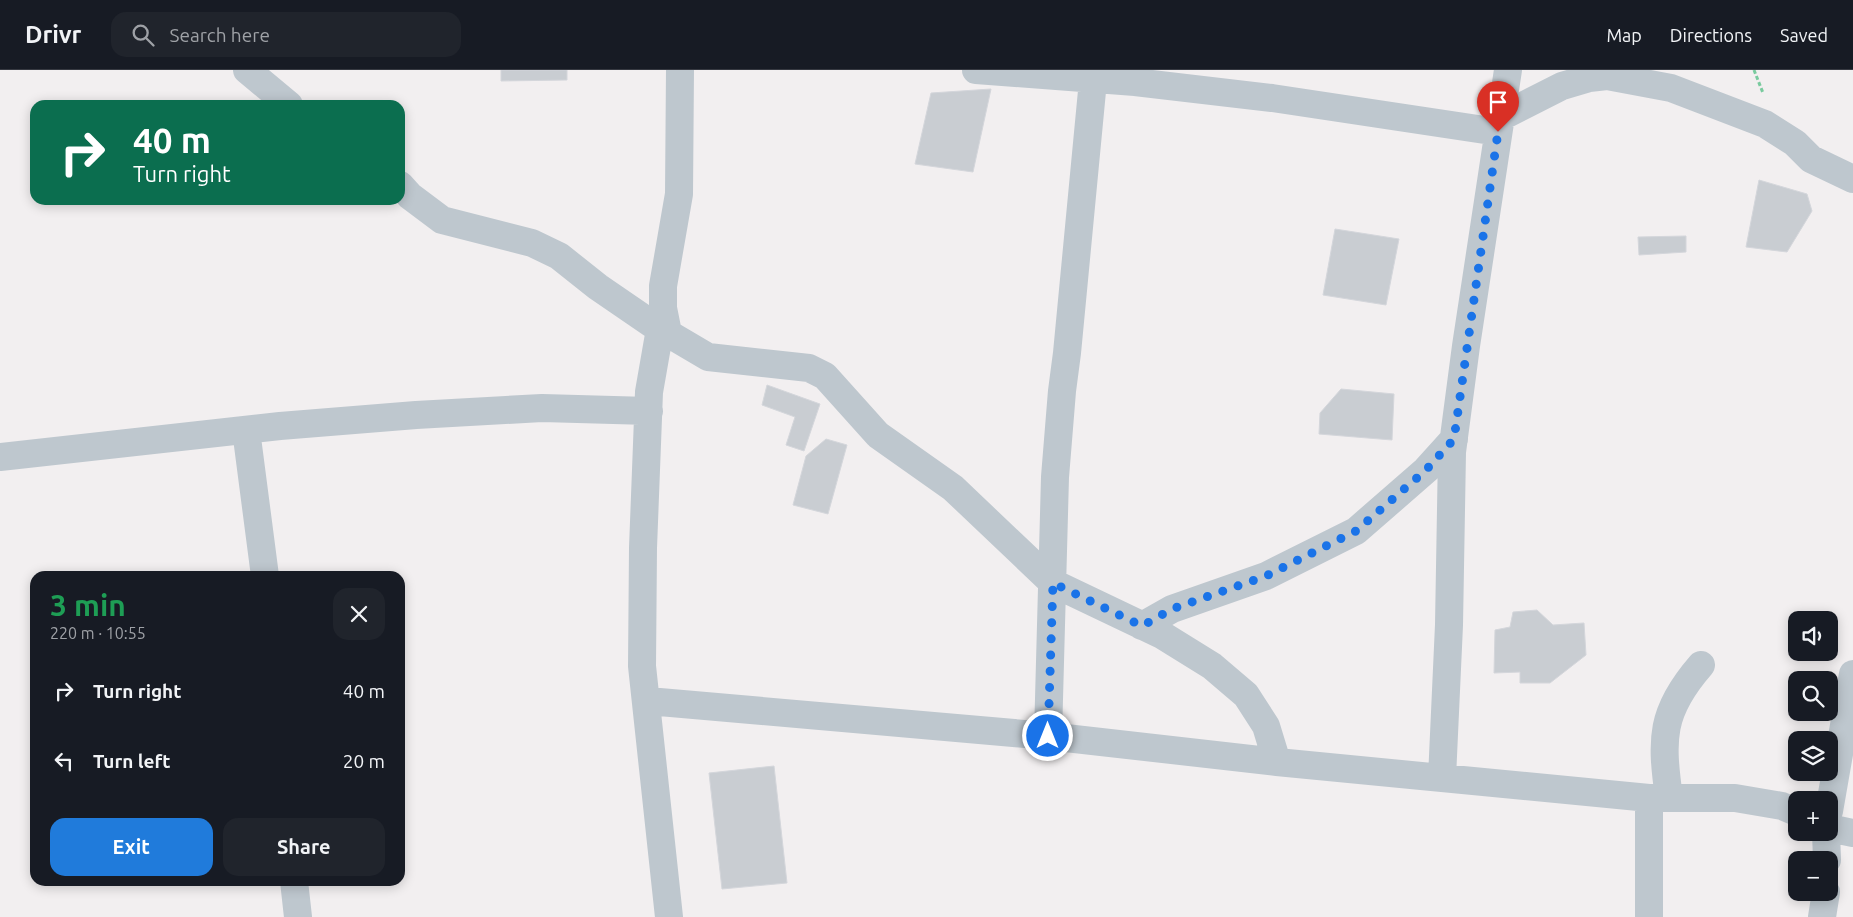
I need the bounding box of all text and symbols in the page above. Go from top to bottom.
search box [111,12,461,57]
text: Drivr [25,21,81,48]
icon: search [129,21,157,49]
text: Search here [169,24,270,46]
text: Map [1606,25,1642,45]
text: Directions [1670,25,1752,45]
text: Saved [1780,25,1828,45]
pin [1477,81,1519,132]
icon: arrive [1484,88,1512,116]
icon: right [50,120,115,185]
text: 40 m [133,120,211,160]
text: Turn right [133,161,231,186]
text: 3 min [50,588,126,622]
button: close [333,588,385,640]
map controls [1788,611,1838,901]
button: sound [1788,611,1838,661]
text: 220 m · 10:55 [50,624,146,642]
button: search [1788,671,1838,721]
icon: right [50,677,78,705]
text: Turn right [93,680,181,702]
text: 40 m [343,680,385,702]
position arrow [1021,709,1073,761]
button: layers [1788,731,1838,781]
icon: left [50,747,78,775]
text: Turn left [93,750,171,772]
text: 20 m [343,750,385,772]
button: + [1788,791,1838,841]
button: Exit [50,818,213,876]
button: Share [223,818,385,876]
button: − [1788,851,1838,901]

